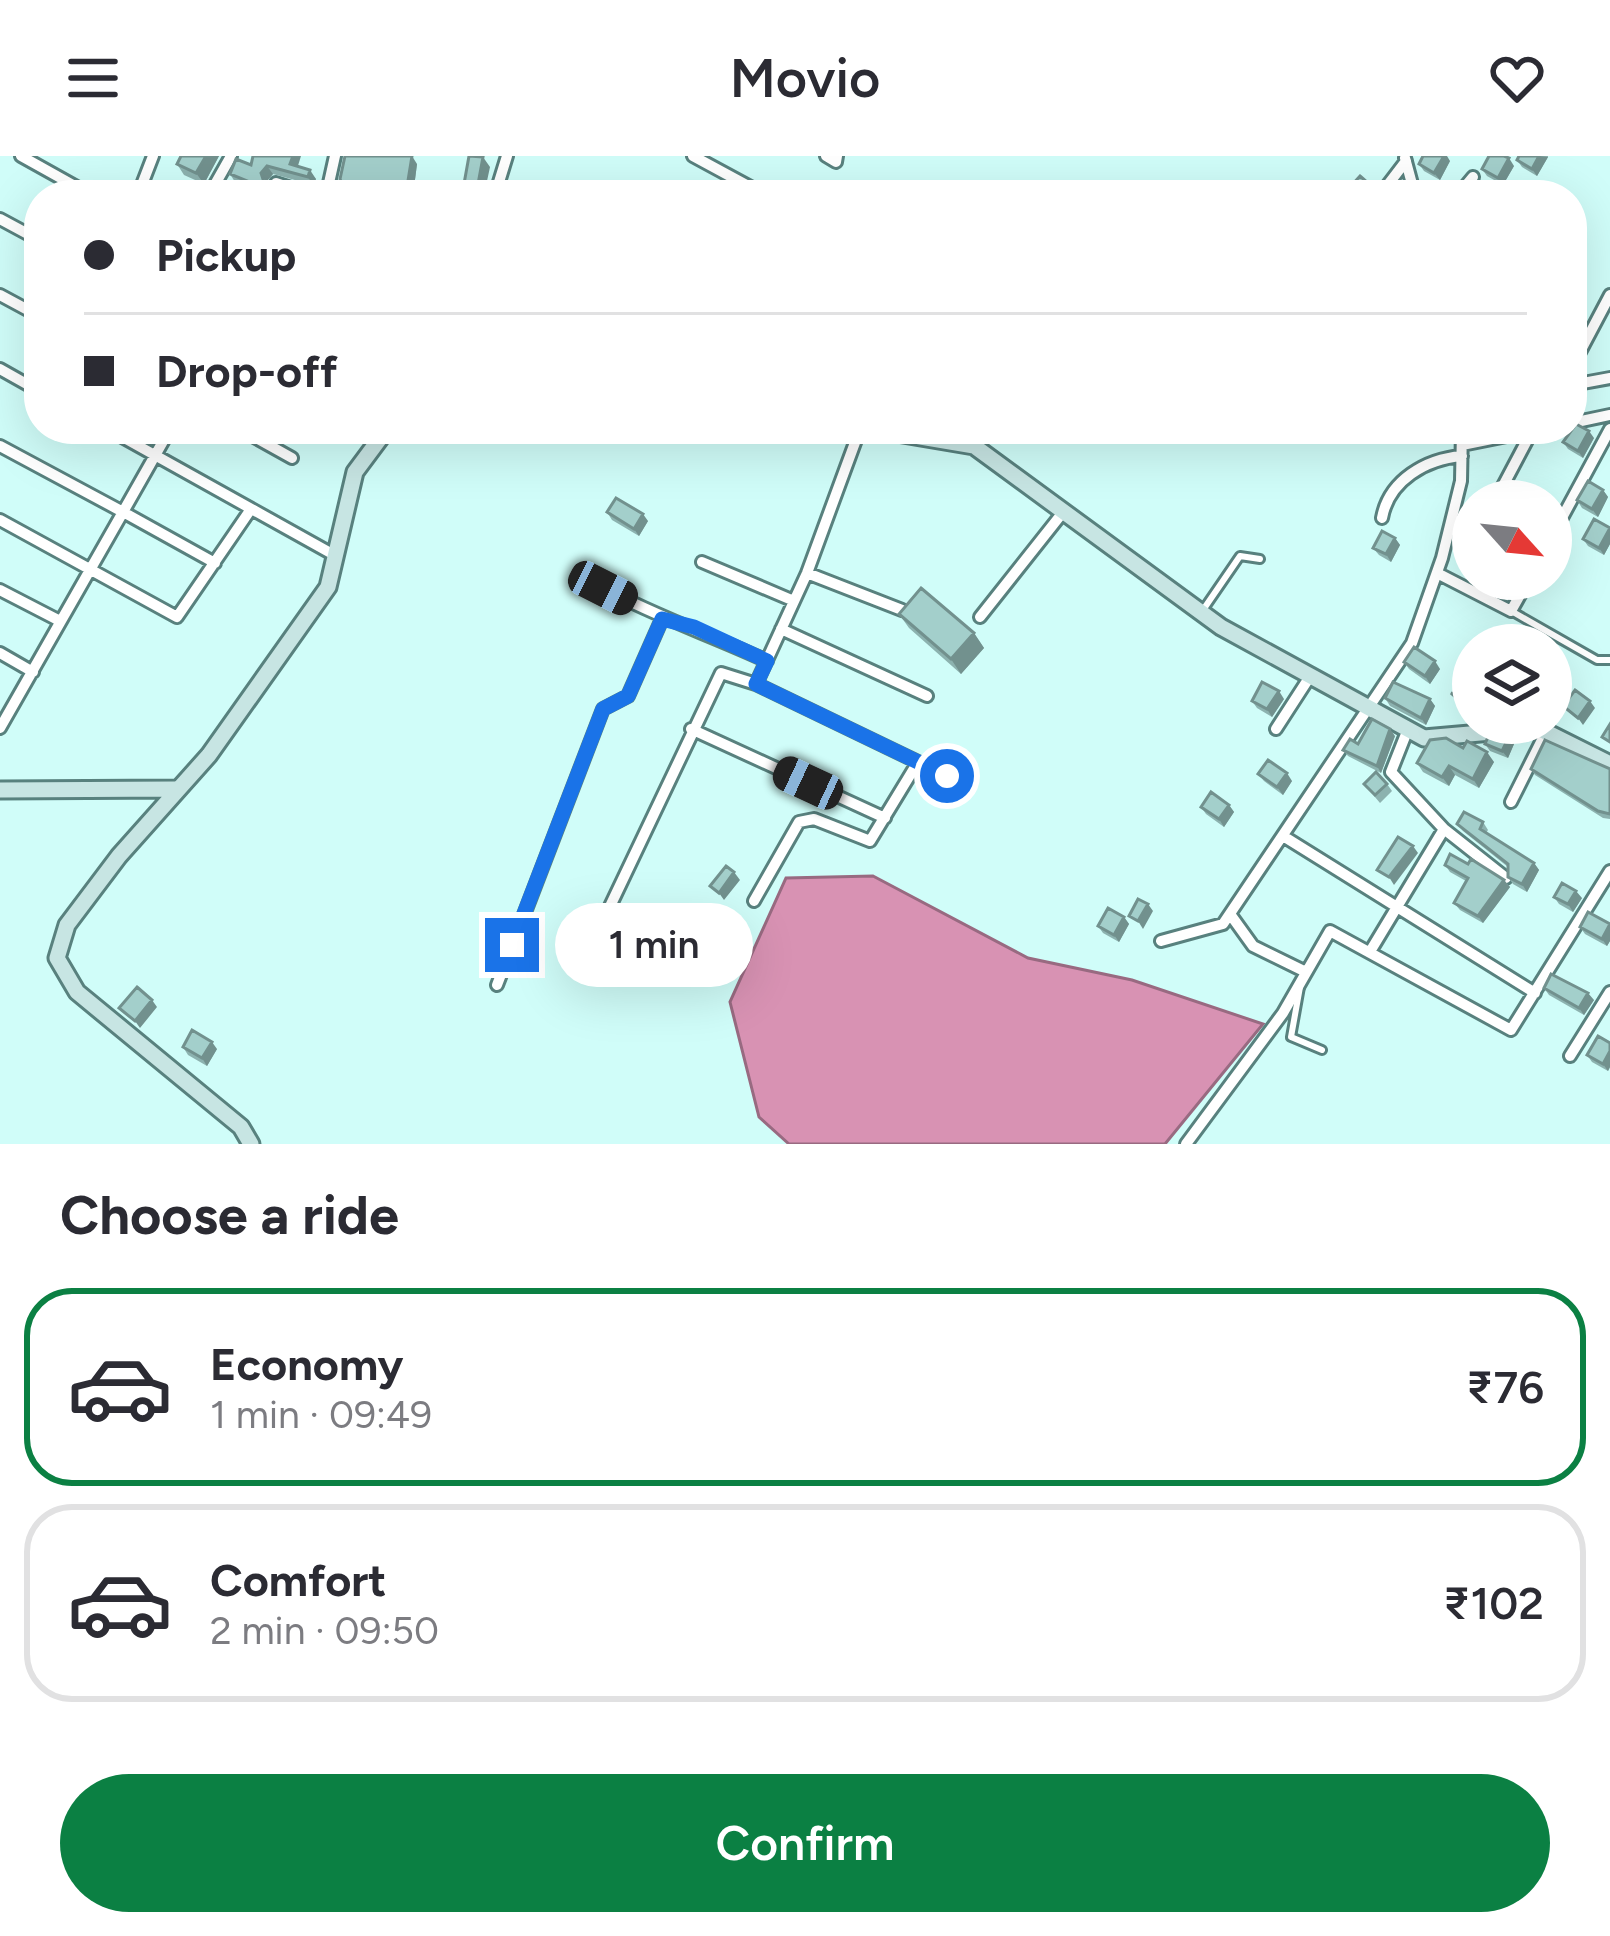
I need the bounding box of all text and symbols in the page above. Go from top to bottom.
icon: menu [60,45,126,111]
icon: heart [1484,45,1550,111]
text: Movio [730,46,880,111]
text: Pickup [156,228,296,282]
text: Drop-off [156,344,338,398]
north arrow [1452,480,1572,600]
map controls [1452,480,1572,744]
car [563,556,643,620]
button: layers [1452,624,1572,744]
route start [920,749,974,803]
car [768,751,848,815]
callout: 1 min [554,903,752,987]
route end [485,918,539,972]
text: 1 min [608,921,700,968]
text: Choose a ride [60,1183,399,1248]
icon: car [66,1333,174,1441]
text: Economy [210,1337,403,1391]
text: ₹76 [1466,1360,1544,1414]
text: 1 min · 09:49 [210,1391,432,1438]
icon: car [66,1549,174,1657]
text: Comfort [210,1553,386,1607]
text: ₹102 [1443,1576,1544,1630]
text: 2 min · 09:50 [210,1607,439,1654]
button: Confirm [60,1774,1550,1912]

